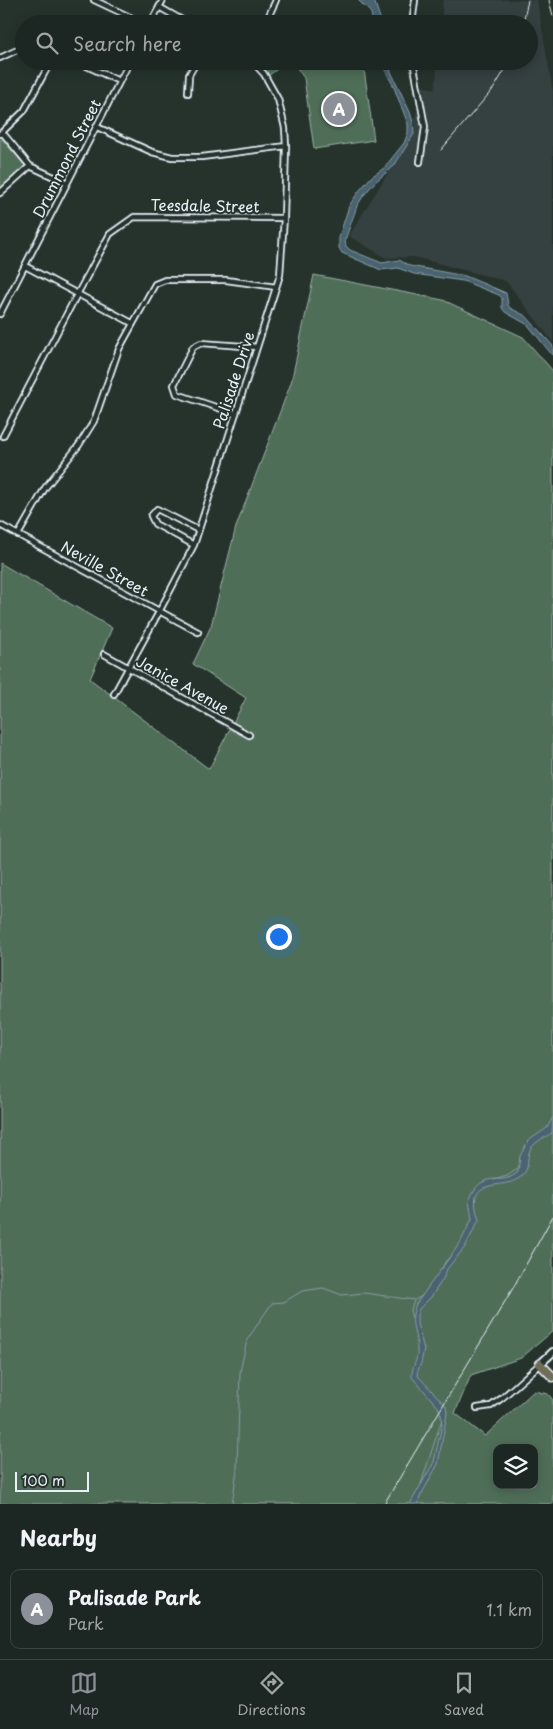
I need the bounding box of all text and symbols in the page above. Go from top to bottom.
search box [15,15,538,70]
icon: search [33,29,61,57]
text: Search here [73,29,182,57]
pin: A [323,90,355,128]
street label: Drummond Street [26,95,106,221]
street label: Teesdale Street [150,193,260,217]
street label: Palisade Drive [206,328,260,432]
street label: Neville Street [57,534,153,602]
street label: Janice Avenue [132,649,234,719]
your location [266,924,292,950]
map controls [493,1444,538,1489]
button: layers [493,1444,538,1489]
scale bar [15,1469,89,1492]
text: 100 m [22,1470,65,1491]
text: Nearby [20,1521,97,1553]
text: Palisade Park [68,1583,201,1611]
text: A [31,1597,43,1621]
text: 1.1 km [486,1597,532,1621]
text: Park [68,1611,104,1635]
tab: Map [69,1669,99,1720]
tab: Directions [238,1669,306,1720]
tab: Saved [444,1669,484,1720]

